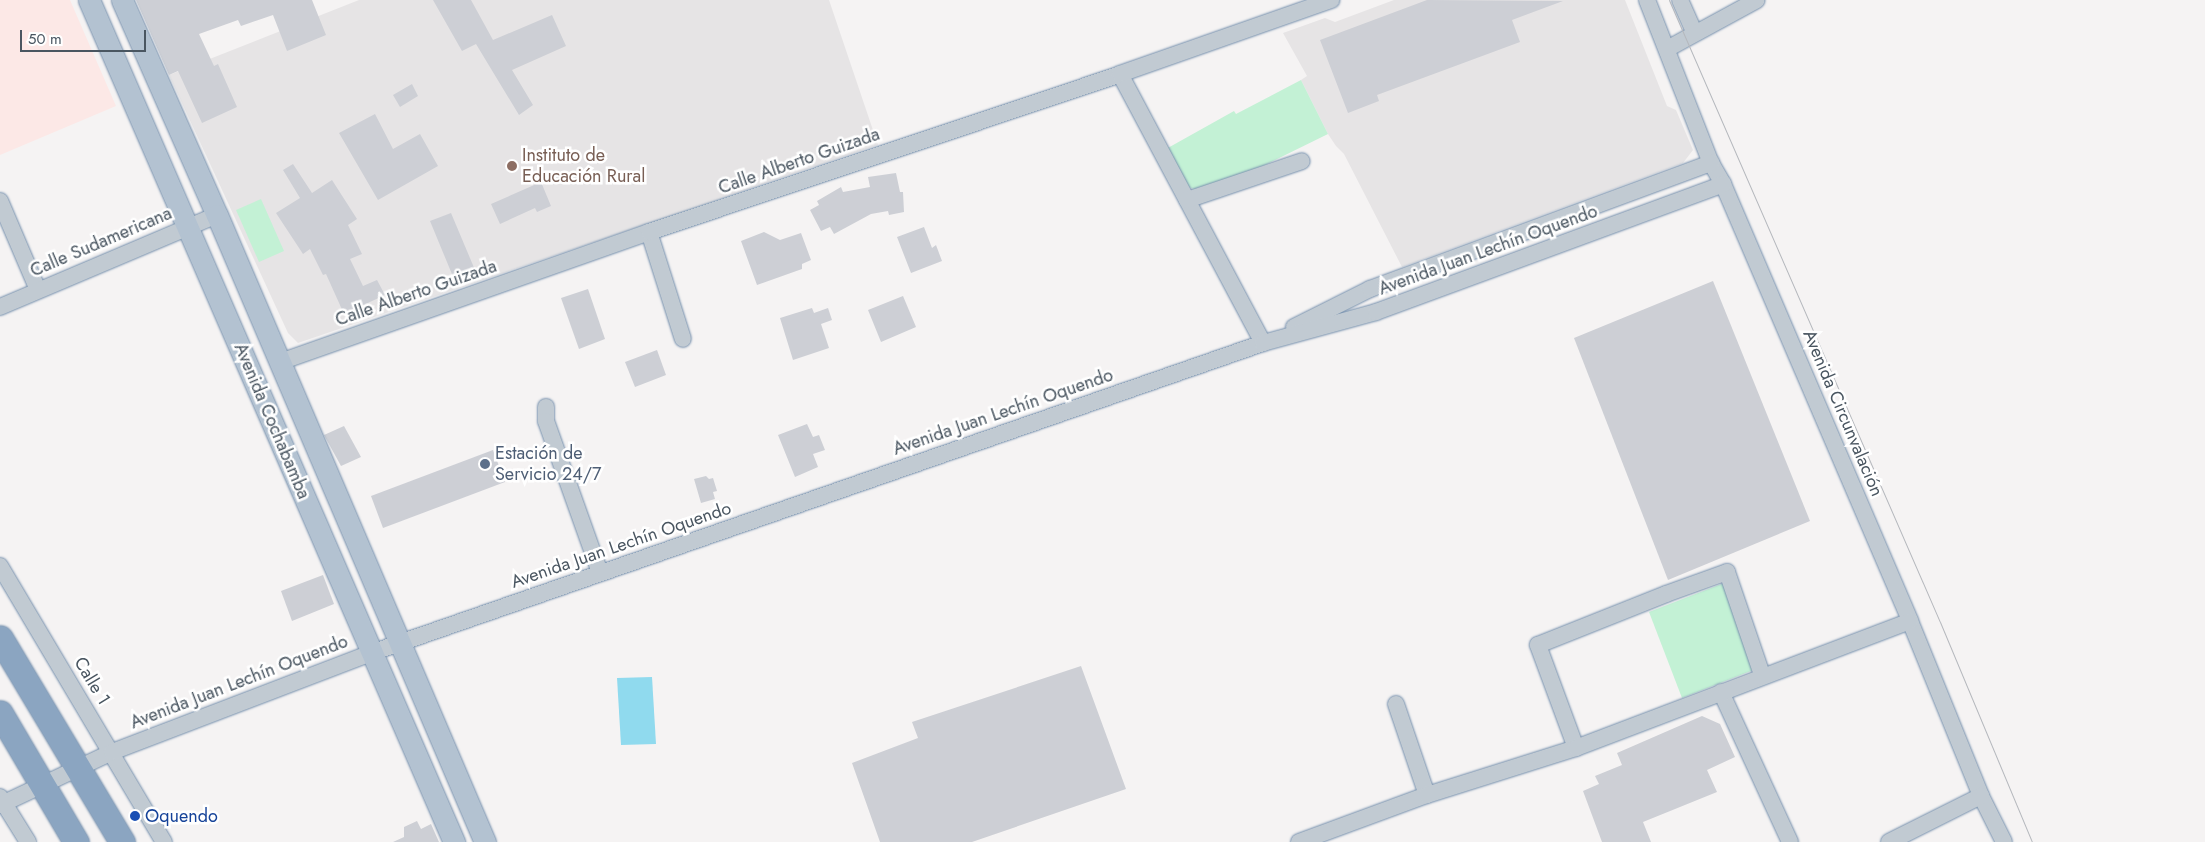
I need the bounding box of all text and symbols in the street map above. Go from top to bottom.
scale bar [22,20,149,52]
text: 50 m [28,28,62,50]
street label: Calle Alberto Guizada [716,123,882,199]
place label: Instituto de Educación Rural [522,145,645,188]
marker: Instituto de Educación Rural [506,160,518,172]
street label: Avenida Juan Lechín Oquendo [1376,200,1600,300]
street label: Calle Sudamericana [27,202,175,282]
street label: Calle Alberto Guizada [333,255,499,331]
street label: Avenida Circunvalación [1798,327,1888,499]
street label: Avenida Cochabamba [229,340,315,502]
street label: Avenida Juan Lechín Oquendo [890,364,1116,460]
place label: Estación de Servicio 24/7 [495,443,601,486]
marker: Estación de Servicio 24/7 [479,458,491,470]
street label: Avenida Juan Lechín Oquendo [508,497,734,593]
street label: Avenida Juan Lechín Oquendo [127,630,351,734]
street label: Calle 1 [69,653,115,709]
place label: Oquendo [145,805,218,827]
marker: Oquendo [129,810,141,822]

